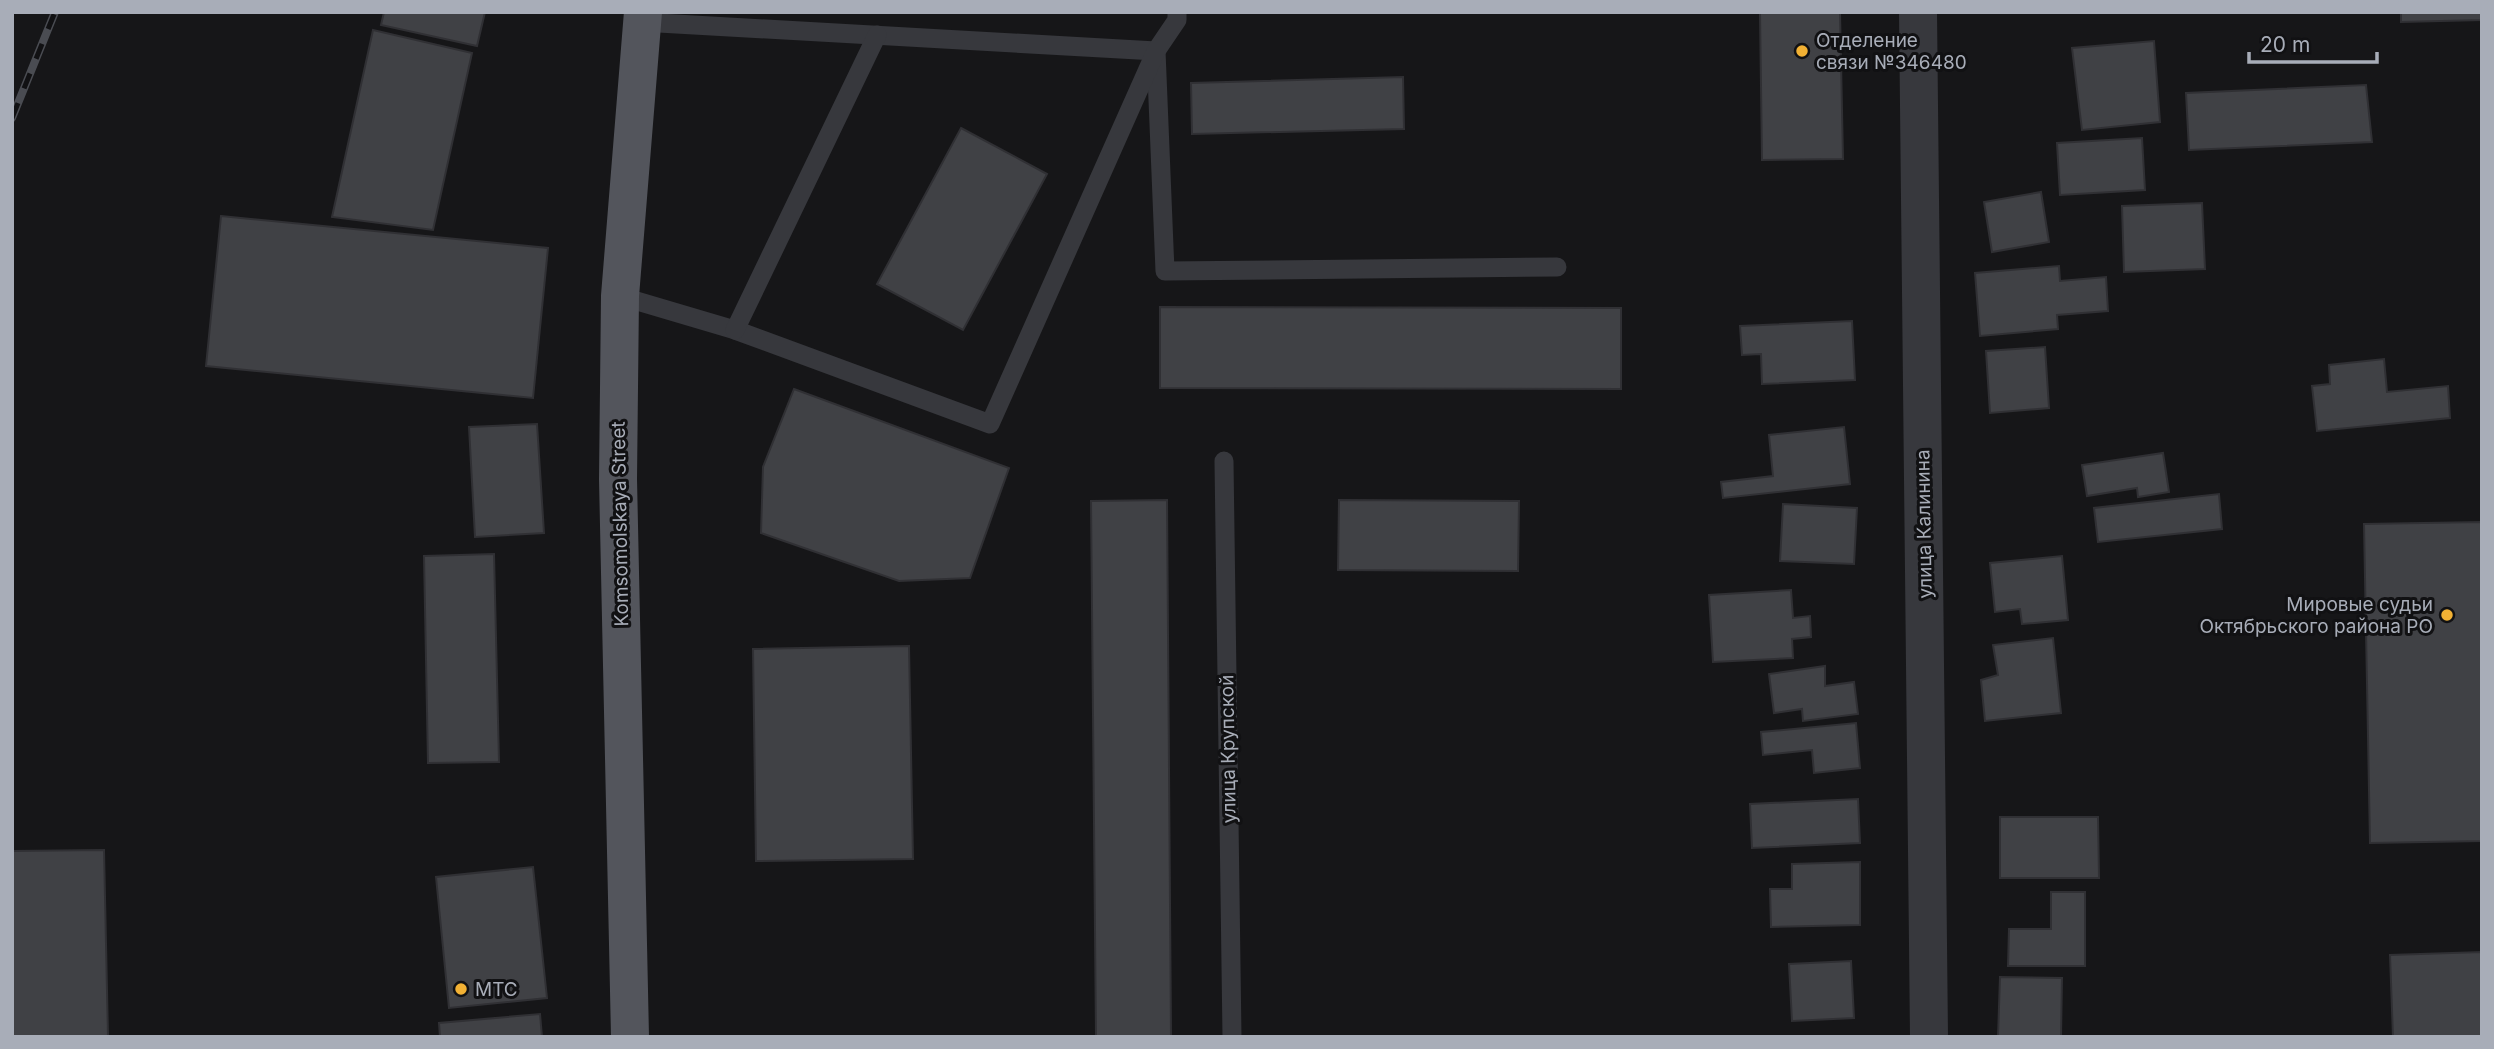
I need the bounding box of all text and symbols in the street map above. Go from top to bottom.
scale bar [2249,21,2377,65]
place label: Отделение связи №346480 [1816,29,1967,74]
text: 20 m [2260,32,2310,57]
marker: Отделение связи №346480 [1794,43,1810,59]
street label: Komsomolskaya Street [607,421,633,627]
street label: улица Калинина [1911,449,1937,599]
place label: Мировые судьи Октябрьского района РО [2199,593,2433,638]
marker: Мировые судьи Октябрьского района РО [2439,607,2455,623]
street label: улица Крупской [1215,675,1241,823]
place label: МТС [475,978,518,1001]
marker: МТС [453,981,469,997]

